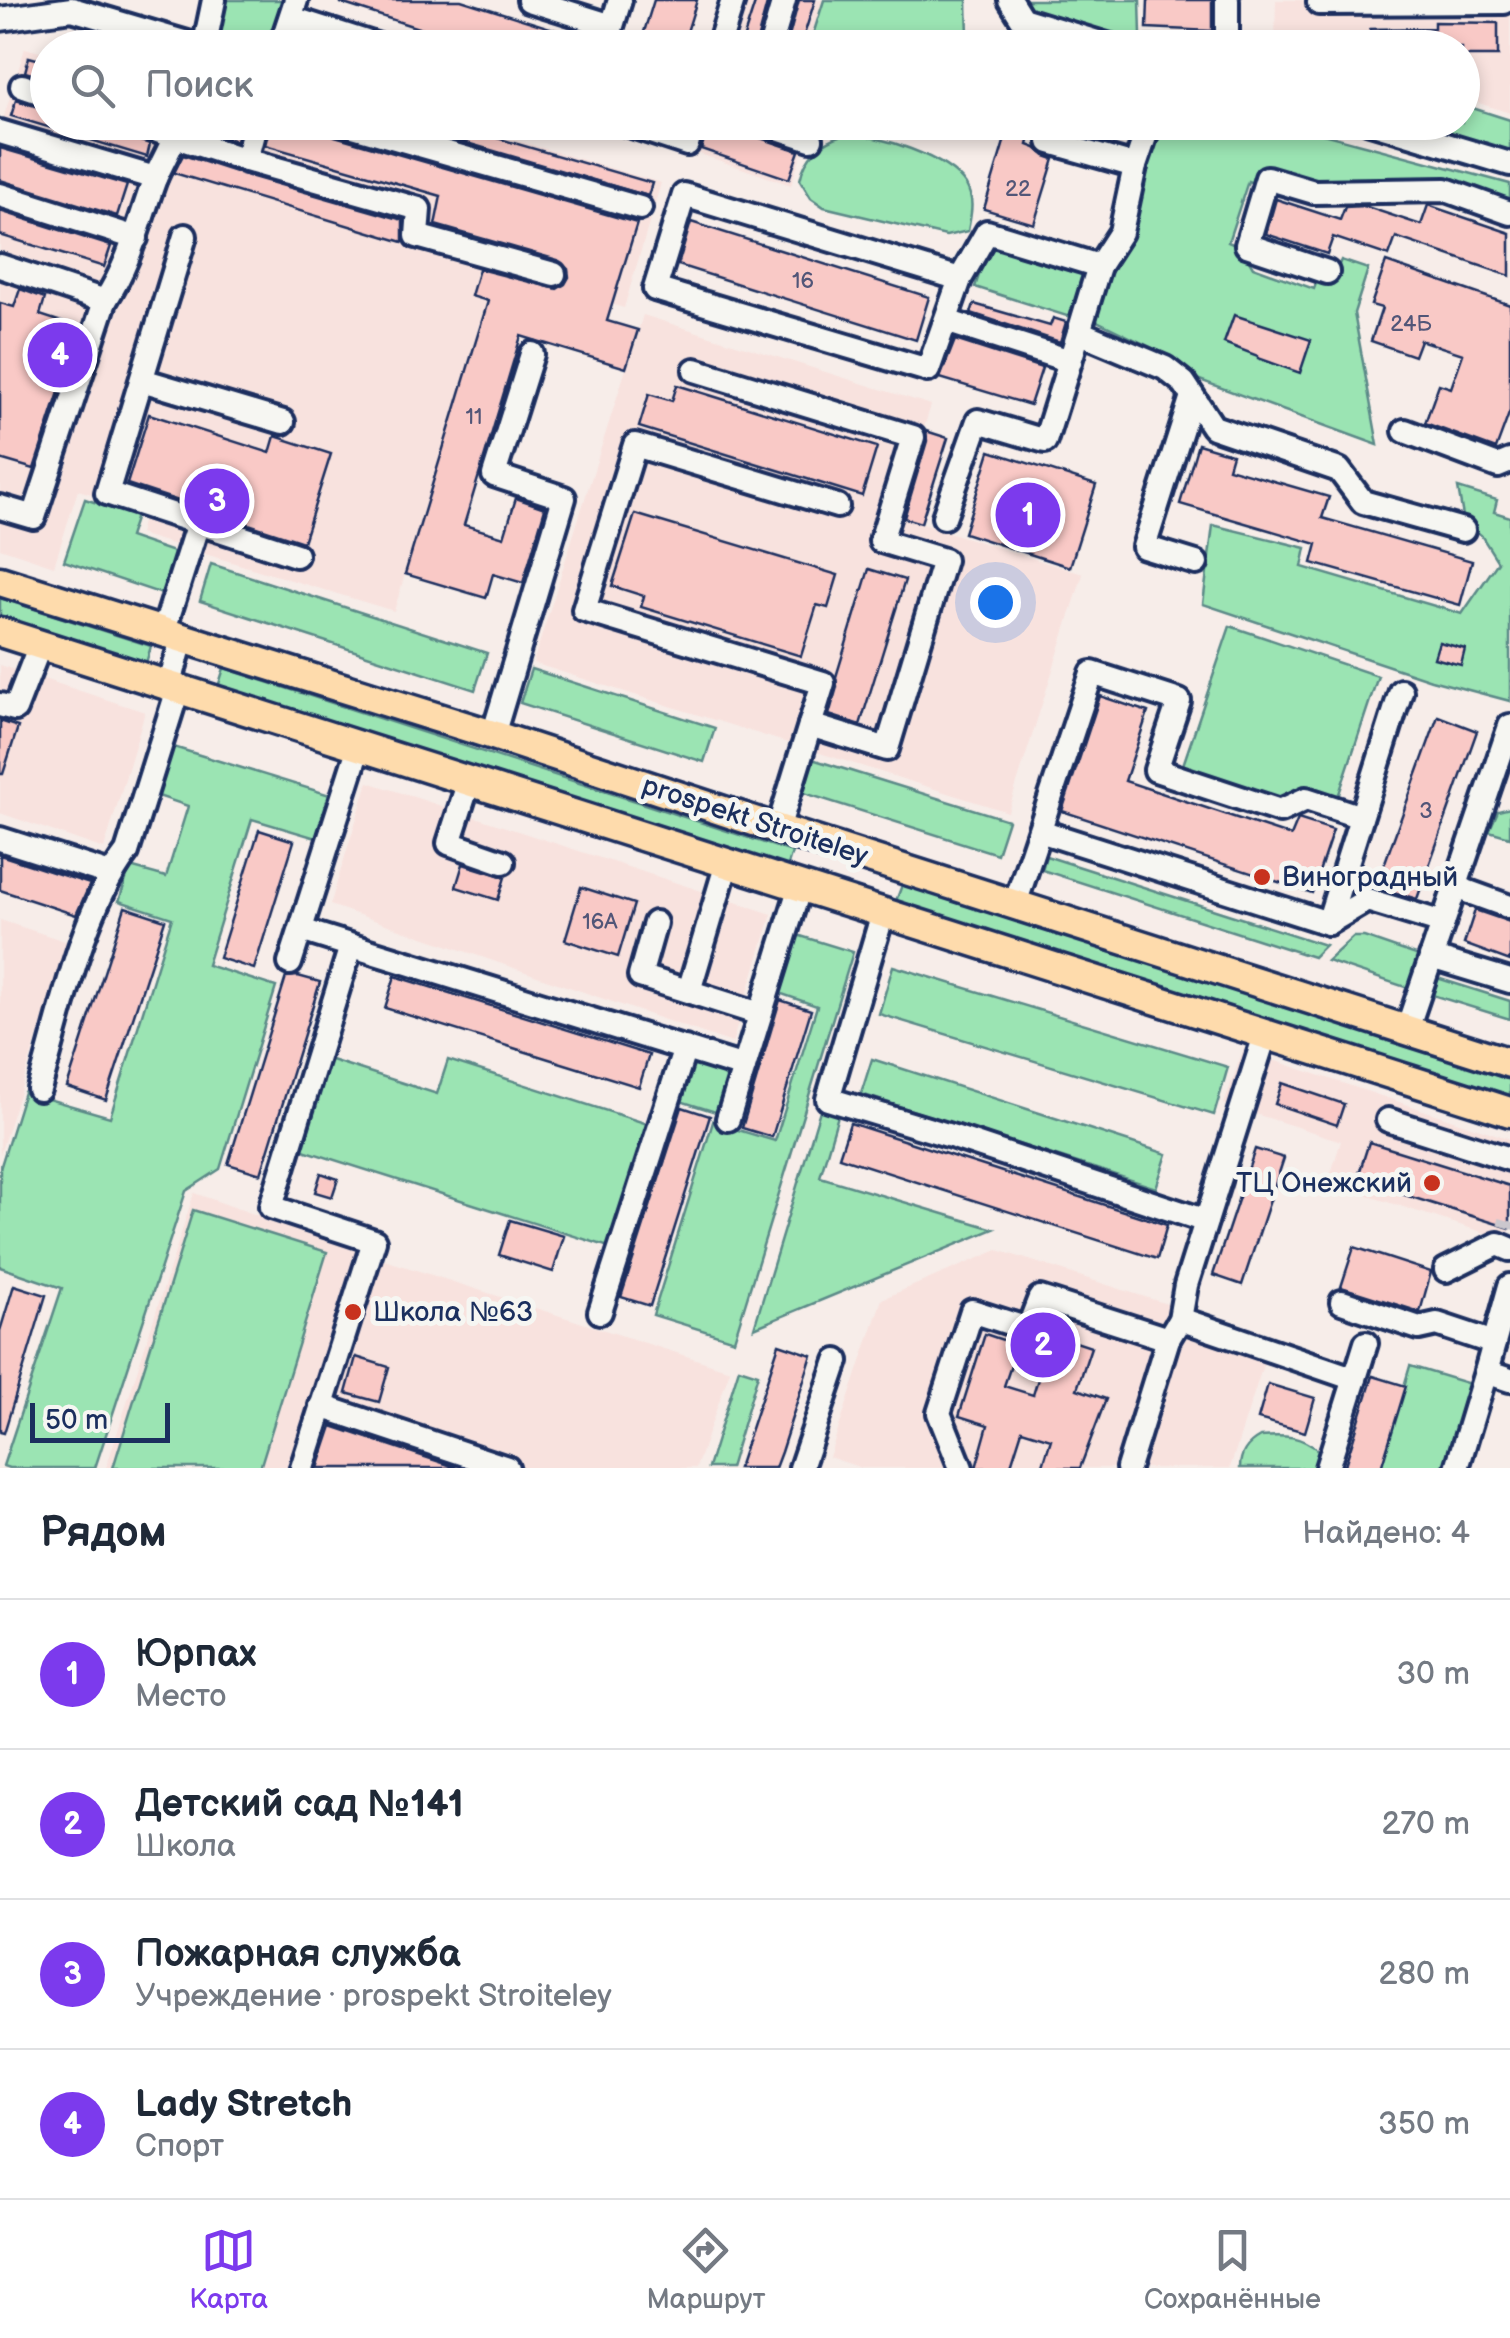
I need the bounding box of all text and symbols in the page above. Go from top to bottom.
search box [30,30,1480,140]
icon: search [65,58,120,113]
text: Поиск [145,63,253,108]
house number: 22 [1005,176,1031,203]
house number: 16 [792,268,814,295]
house number: 24Б [1390,311,1432,338]
pin: 4 [28,318,92,392]
house number: 11 [465,404,483,431]
pin: 3 [184,464,250,538]
pin: 1 [996,478,1060,552]
your location [970,577,1021,628]
street label: prospekt Stroiteley [638,769,872,873]
house number: 3 [1419,798,1433,825]
place label: Виноградный [1282,861,1458,894]
marker: Виноградный [1251,866,1273,888]
house number: 16А [582,909,618,936]
place label: ТЦ Онежский [1236,1167,1412,1200]
marker: ТЦ Онежский [1421,1172,1443,1194]
place label: Школа №63 [373,1296,533,1329]
marker: Школа №63 [342,1301,364,1323]
pin: 2 [1010,1308,1076,1382]
scale bar [30,1398,170,1442]
text: 50 m [45,1404,108,1437]
text: Рядом [40,1508,167,1559]
text: Найдено: 4 [1302,1514,1470,1553]
text: Юрпах [135,1632,256,1677]
text: 1 [66,1655,79,1694]
text: 30 m [1396,1655,1470,1694]
text: Место [135,1677,226,1716]
text: Детский сад №141 [135,1782,464,1827]
text: 2 [63,1805,82,1844]
text: 270 m [1381,1805,1470,1844]
text: Школа [135,1827,236,1866]
text: Пожарная служба [135,1932,461,1977]
text: 3 [63,1955,82,1994]
text: 280 m [1379,1955,1470,1994]
text: Учреждение · prospekt Stroiteley [135,1977,612,2016]
text: Lady Stretch [135,2082,352,2127]
text: 4 [63,2105,82,2144]
text: 350 m [1378,2105,1470,2144]
text: Спорт [135,2127,224,2166]
tab: Карта [189,2223,268,2316]
tab: Маршрут [646,2223,766,2316]
tab: Сохранённые [1144,2223,1321,2316]

